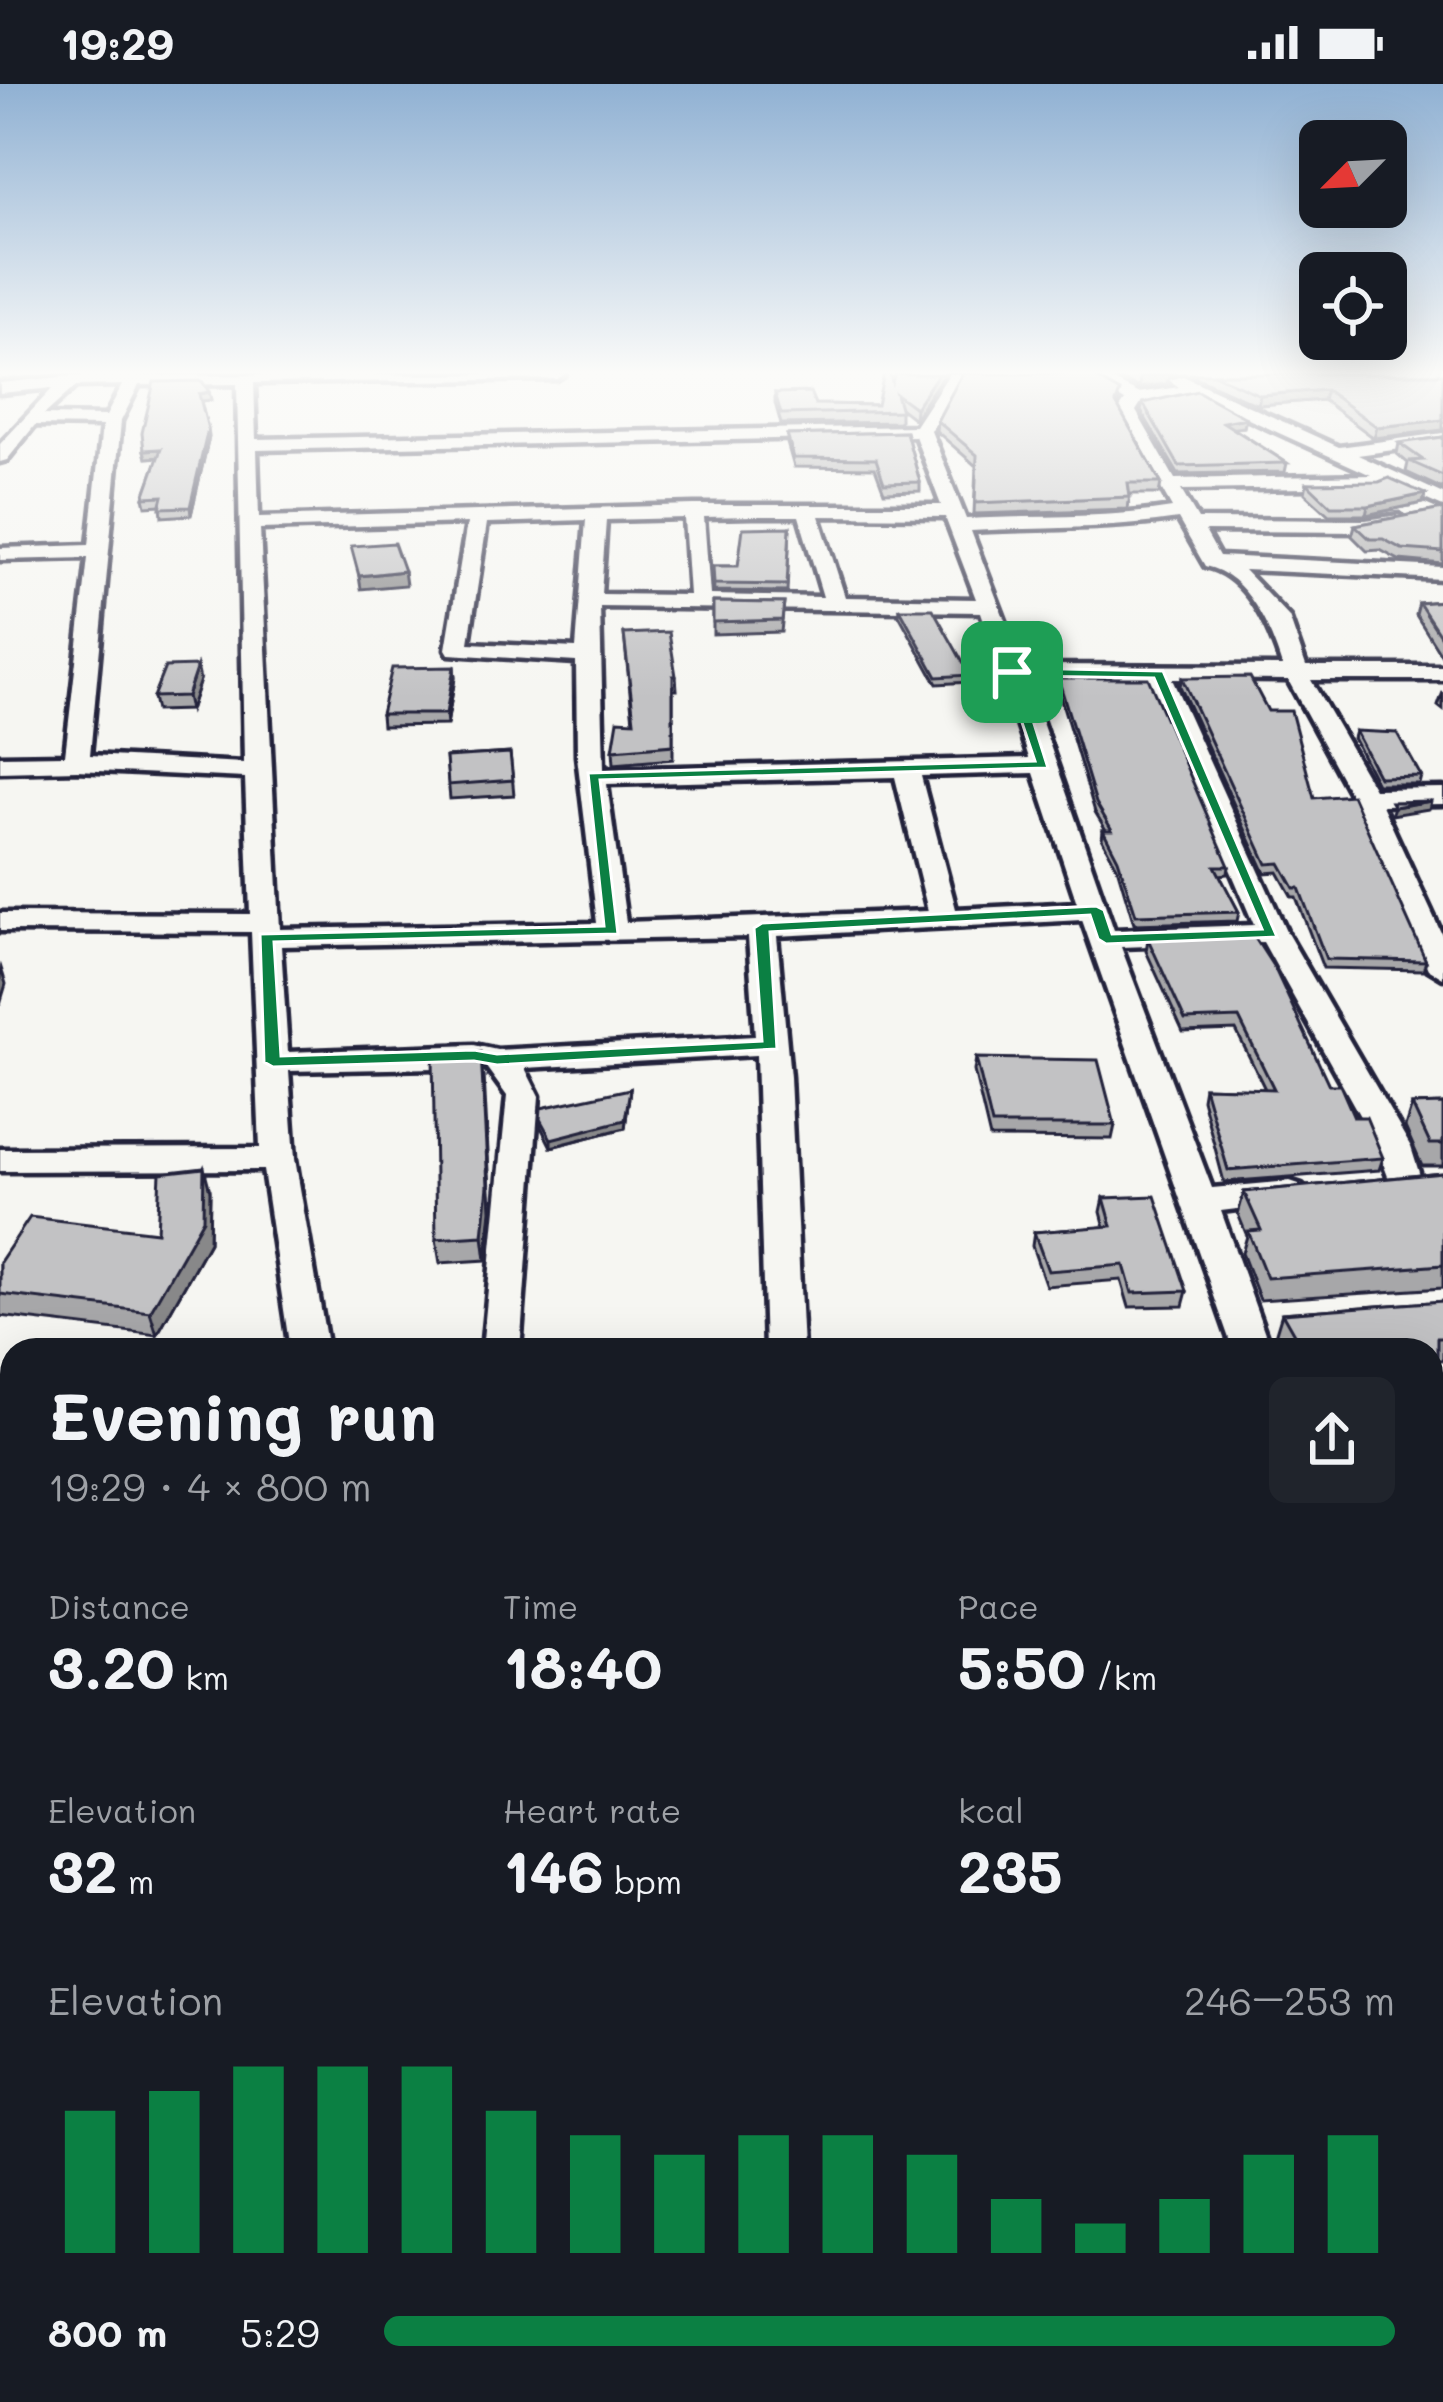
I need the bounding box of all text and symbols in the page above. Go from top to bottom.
text: 19:29 [60,13,173,71]
north arrow [1299,120,1407,228]
map controls [1299,120,1407,360]
button: locate [1299,252,1407,360]
pin [961,621,1063,723]
icon: arrive [979,639,1045,705]
text: Evening run [48,1372,437,1458]
button: share [1269,1377,1395,1503]
text: 19:29 · 4 × 800 m [48,1460,372,1511]
text: Distance [48,1584,190,1627]
text: Time [503,1584,578,1627]
text: Pace [958,1584,1039,1627]
text: 3.20 [48,1627,175,1705]
text: 18:40 [503,1627,662,1705]
text: 5:50 [958,1627,1086,1705]
text: km [175,1655,229,1698]
text: /km [1086,1655,1157,1698]
text: Elevation [48,1788,196,1831]
text: Heart rate [503,1788,681,1831]
text: kcal [958,1788,1024,1831]
text: 32 [48,1831,118,1909]
text: 146 [503,1831,604,1909]
text: 235 [958,1831,1063,1909]
text: m [118,1859,154,1902]
text: bpm [604,1859,682,1902]
text: Elevation [48,1974,223,2025]
text: 246–253 m [1184,1974,1395,2025]
text: 800 m [48,2306,167,2357]
text: 5:29 [240,2306,320,2357]

